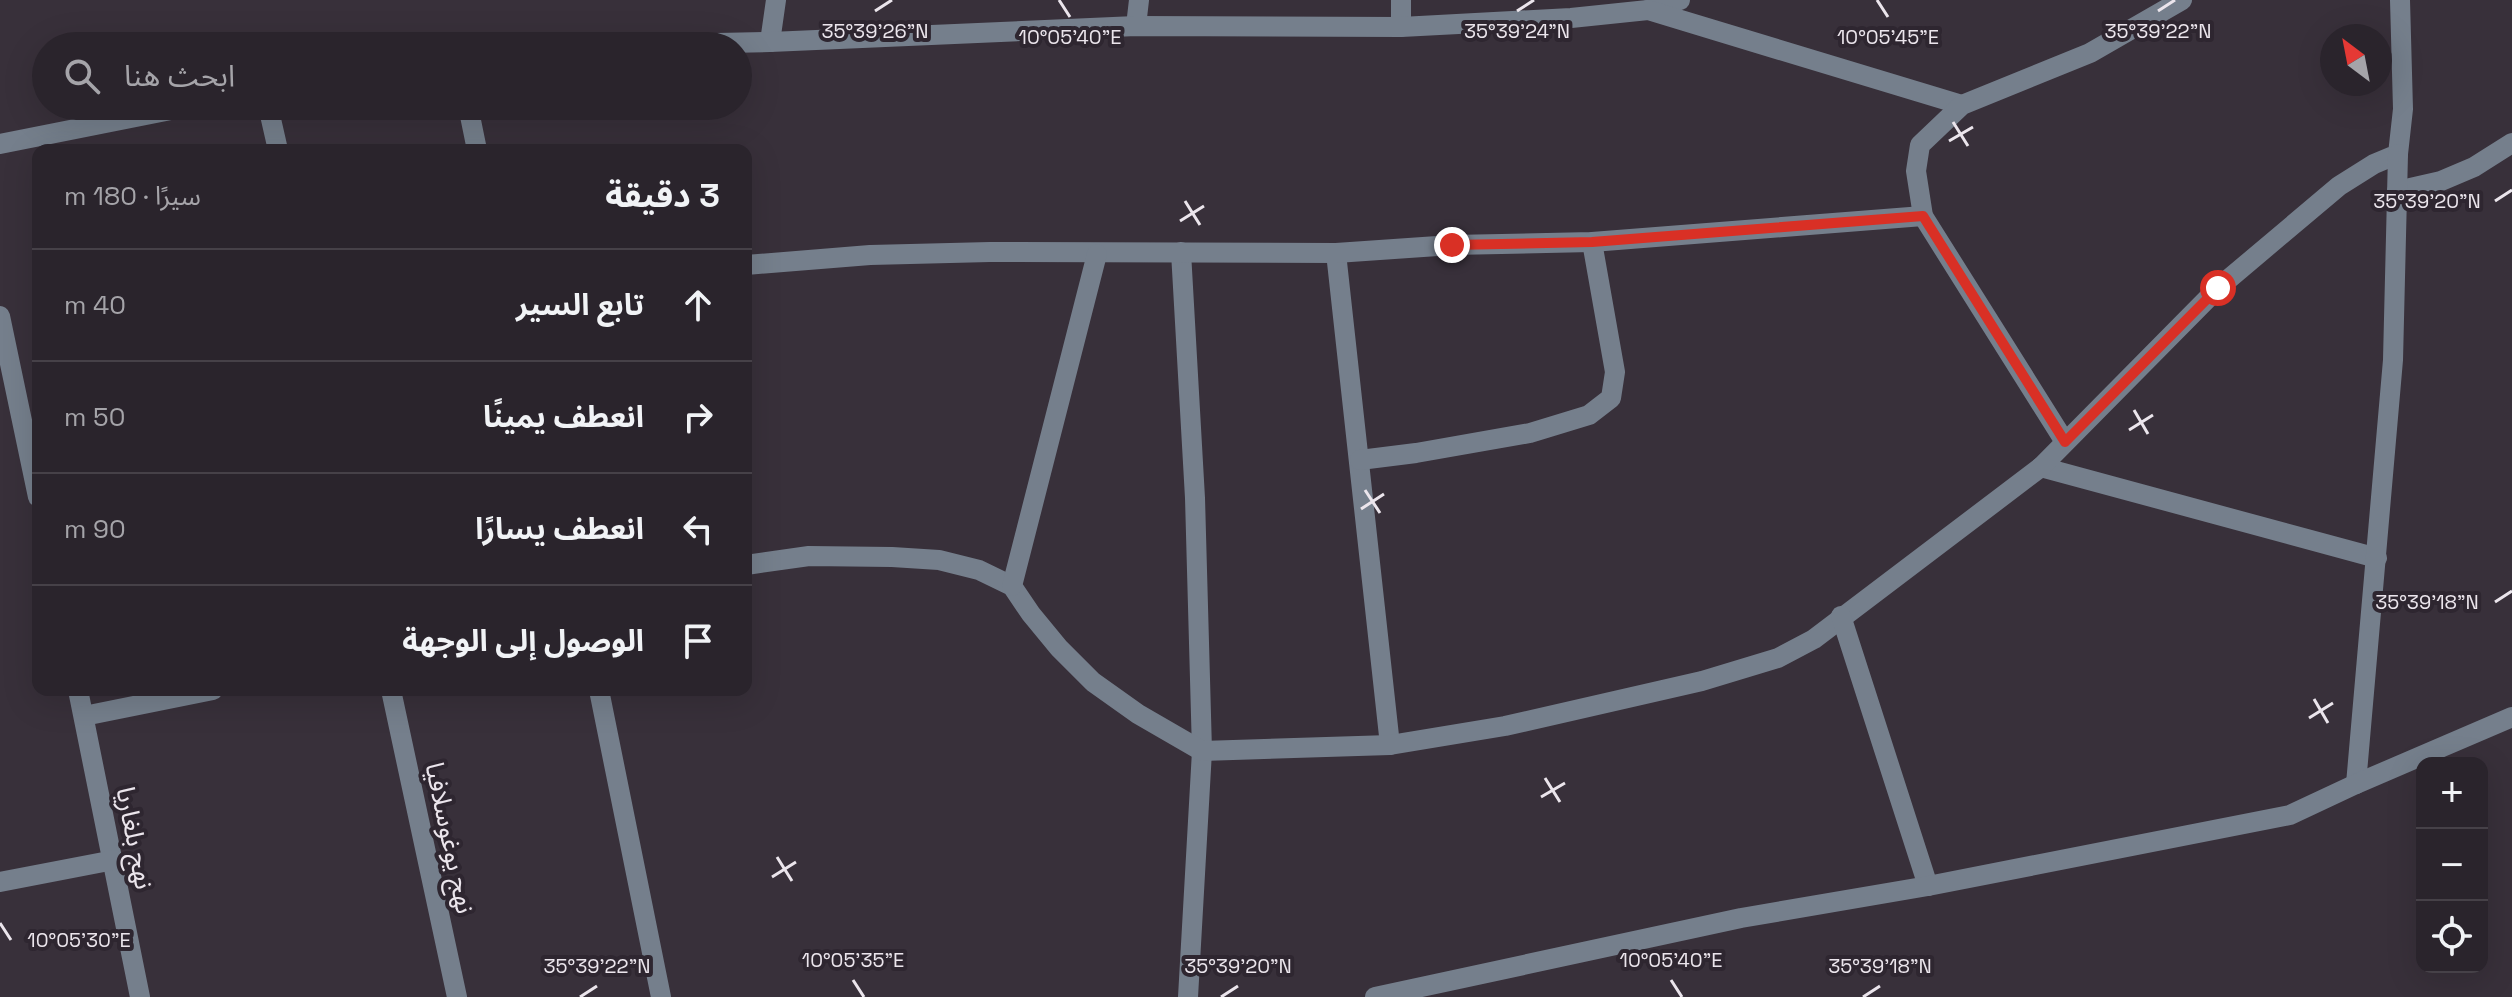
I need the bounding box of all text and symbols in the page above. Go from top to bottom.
text: 35°39'26"N [821,18,929,44]
text: 35°39'24"N [1464,18,1570,44]
text: 35°39'22"N [2105,18,2211,44]
text: 10°05'40"E [1019,24,1121,50]
text: 10°05'45"E [1837,24,1939,50]
north arrow [2320,24,2392,96]
search box [32,32,752,120]
icon: search [60,54,104,98]
text: ابحث هنا [124,56,235,95]
text: 3 دقيقة [605,174,720,217]
text: سيرًا · 180 m [64,179,201,213]
text: 35°39'20"N [2373,188,2481,214]
route end [1434,227,1470,263]
route start [2200,270,2236,306]
icon: ahead [676,283,720,327]
text: تابع السير [516,285,644,324]
text: 40 m [64,288,126,322]
icon: right [676,395,720,439]
text: انعطف يمينًا [483,397,644,436]
text: 50 m [64,400,125,434]
icon: left [676,507,720,551]
text: انعطف يسارًا [475,509,644,548]
text: 90 m [64,512,126,546]
text: 35°39'18"N [2375,589,2479,615]
icon: arrive [676,619,720,663]
text: الوصول إلى الوجهة [402,621,644,660]
map controls [2416,757,2488,973]
button: + [2416,757,2488,829]
street label: نهج يوغوسلافيا [414,759,483,917]
street label: نهج بلغاريا [105,784,162,893]
button: − [2416,829,2488,901]
button: locate [2416,901,2488,973]
text: 10°05'30"E [27,927,131,953]
text: 10°05'35"E [802,947,904,973]
text: 10°05'40"E [1620,947,1722,973]
text: 35°39'22"N [544,953,650,979]
text: 35°39'20"N [1184,953,1292,979]
text: 35°39'18"N [1828,953,1932,979]

